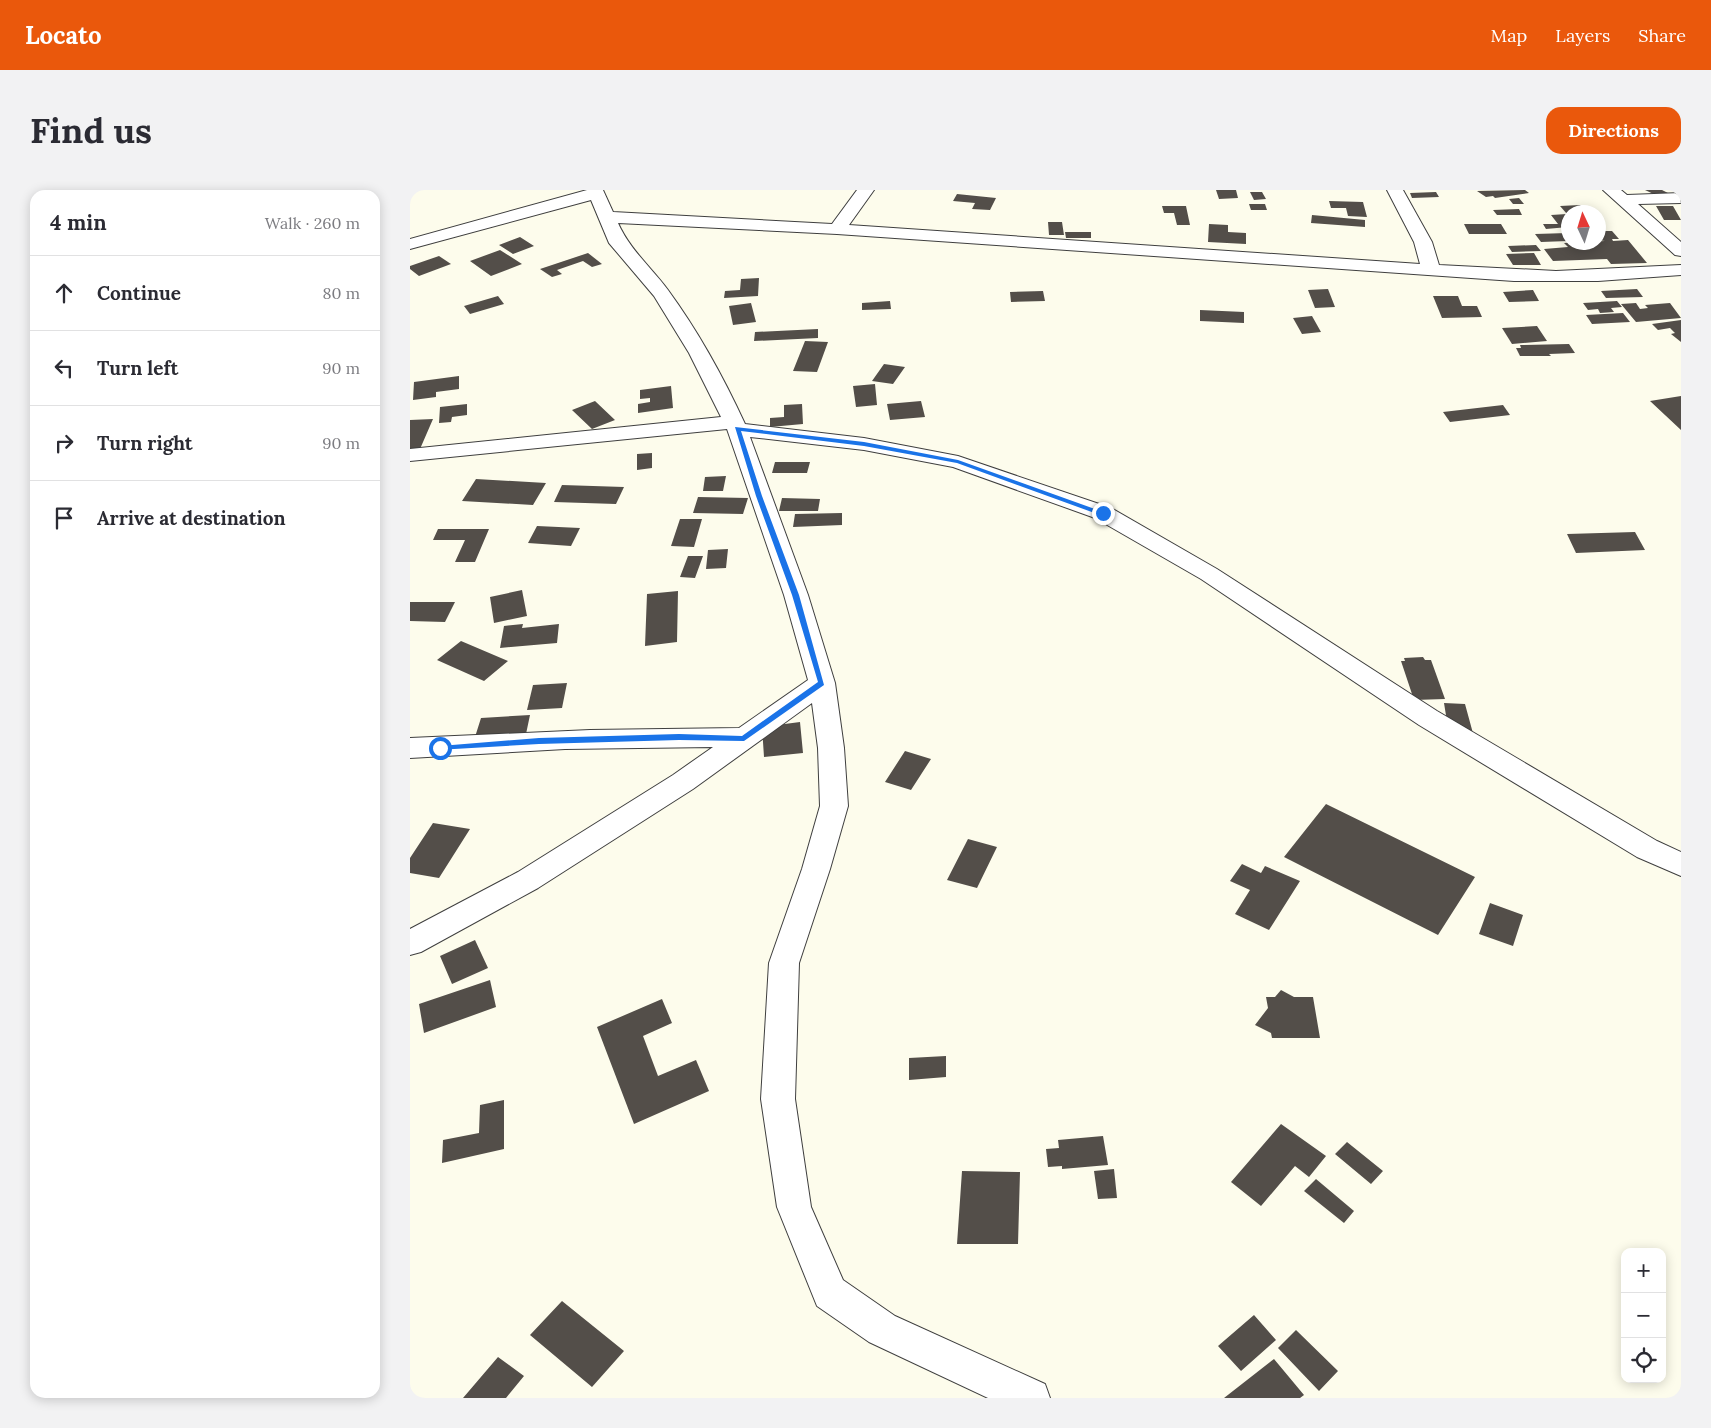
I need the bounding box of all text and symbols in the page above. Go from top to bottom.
text: Locato [25,20,102,51]
text: Map [1491,24,1527,47]
text: Layers [1555,24,1610,47]
text: Share [1638,24,1686,47]
button: Directions [1546,107,1681,154]
text: Find us [30,108,152,153]
north arrow [1561,205,1606,250]
text: 4 min [50,209,107,236]
text: Walk · 260 m [265,213,360,233]
icon: ahead [50,279,78,307]
text: Continue [97,281,181,305]
text: 80 m [323,283,360,303]
icon: left [50,354,78,382]
text: Turn left [97,356,178,380]
text: 90 m [322,358,360,378]
icon: right [50,429,78,457]
text: Turn right [97,431,193,455]
text: 90 m [322,433,360,453]
route end [1092,502,1115,525]
icon: arrive [50,504,78,532]
text: Arrive at destination [97,506,286,530]
route start [429,737,452,760]
map controls [1621,1248,1666,1383]
button: + [1621,1248,1666,1293]
button: − [1621,1293,1666,1338]
button: locate [1621,1338,1666,1383]

